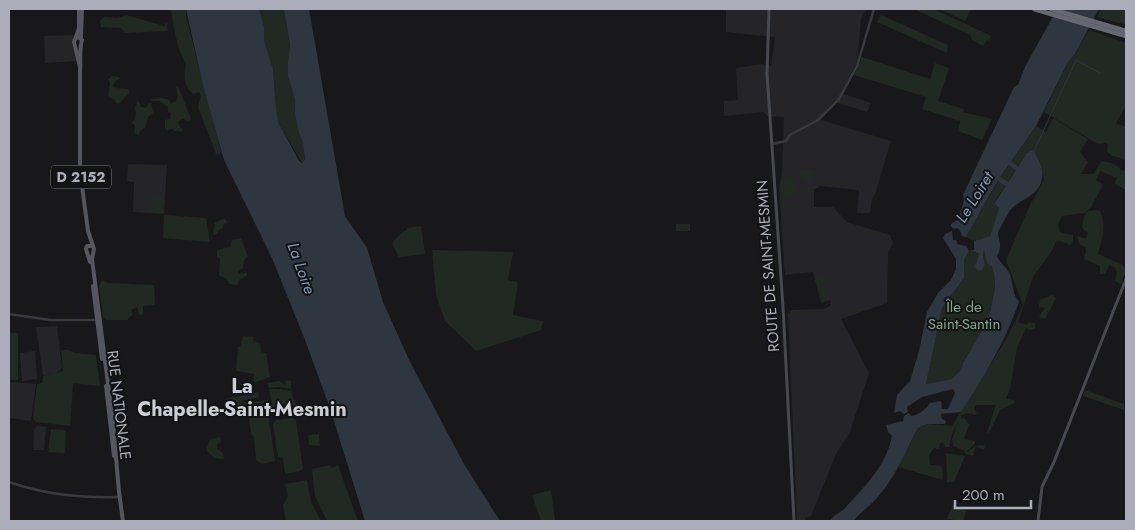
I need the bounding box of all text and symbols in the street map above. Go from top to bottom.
road number: D 2152 [51,166,111,188]
water label: Le Loiret [950,166,1000,227]
street label: ROUTE DE SAINT-MESMIN [751,179,785,353]
water label: La Loire [282,239,321,297]
park label: Île de Saint-Santin [928,296,1000,335]
street label: RUE NATIONALE [101,349,137,461]
district label: La Chapelle-Saint-Mesmin [137,372,347,424]
scale bar [955,478,1031,510]
text: 200 m [962,484,1005,506]

